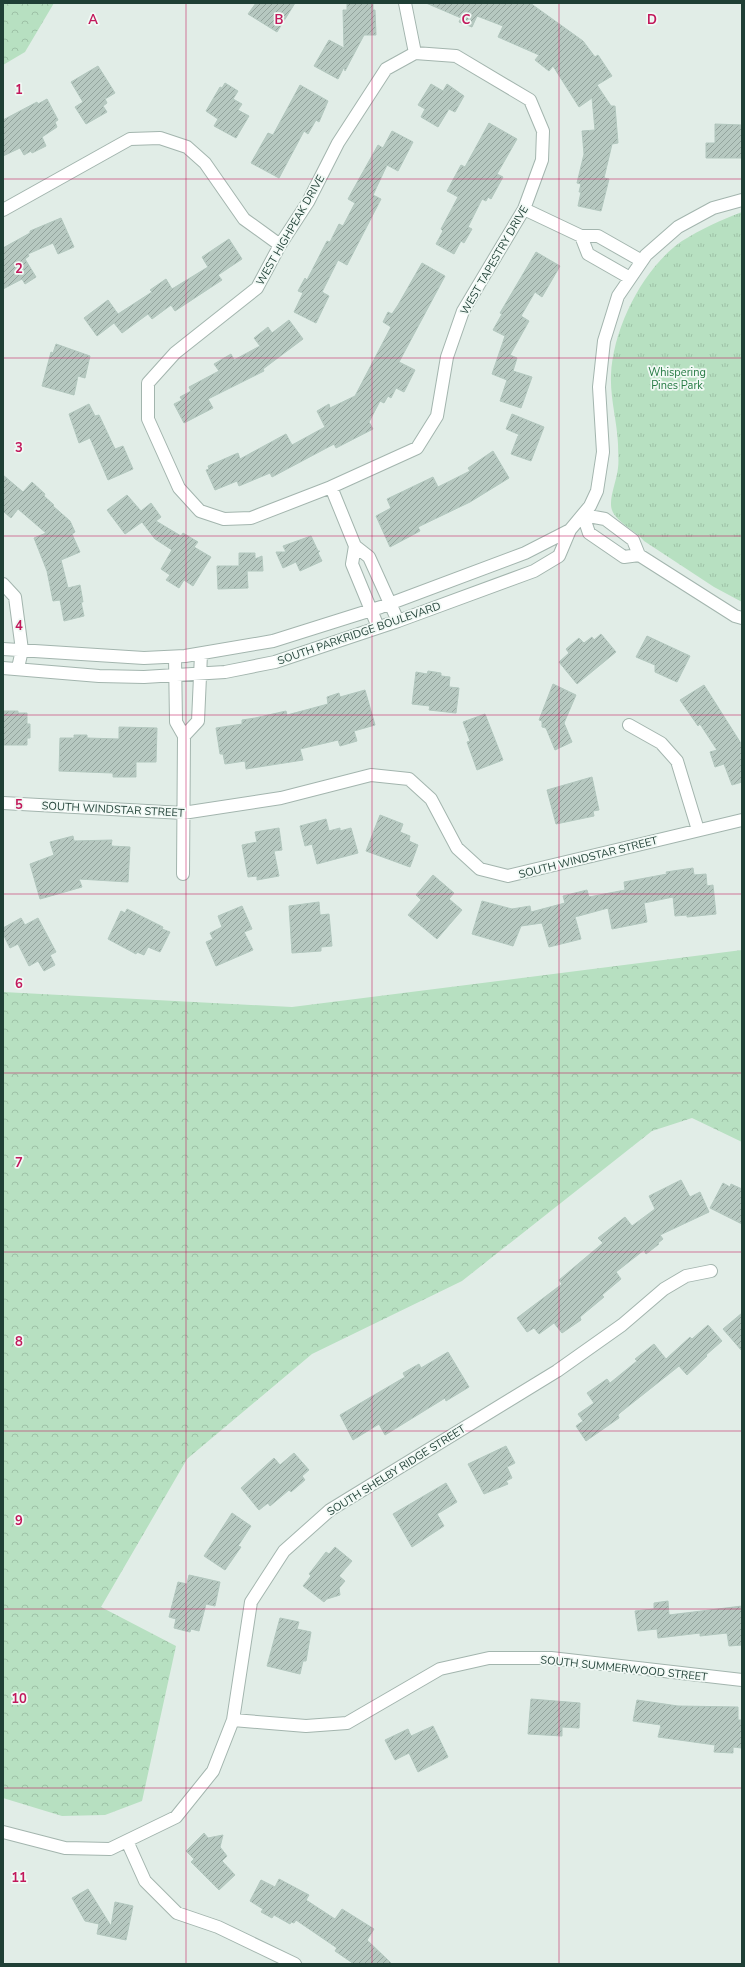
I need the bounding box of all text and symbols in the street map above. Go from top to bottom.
text: A [88,11,98,29]
text: B [275,11,284,29]
text: C [462,11,471,29]
text: D [647,11,657,29]
text: 1 [15,81,23,99]
street label: WEST HIGHPEAK DRIVE [253,172,328,288]
street label: WEST TAPESTRY DRIVE [457,203,532,318]
text: 2 [15,260,23,278]
park label: Whispering Pines Park [648,365,706,393]
text: 3 [15,439,23,457]
street label: SOUTH PARKRIDGE BOULEVARD [276,598,443,669]
text: 4 [15,617,23,635]
text: 5 [15,796,23,814]
street label: SOUTH WINDSTAR STREET [41,798,185,821]
street label: SOUTH WINDSTAR STREET [517,833,660,882]
text: 6 [15,975,23,993]
text: 7 [15,1154,23,1172]
text: 8 [15,1333,23,1351]
street label: SOUTH SHELBY RIDGE STREET [324,1421,469,1519]
text: 9 [15,1512,23,1530]
street label: SOUTH SUMMERWOOD STREET [540,1652,709,1685]
text: 10 [11,1690,27,1708]
text: 11 [11,1869,27,1887]

